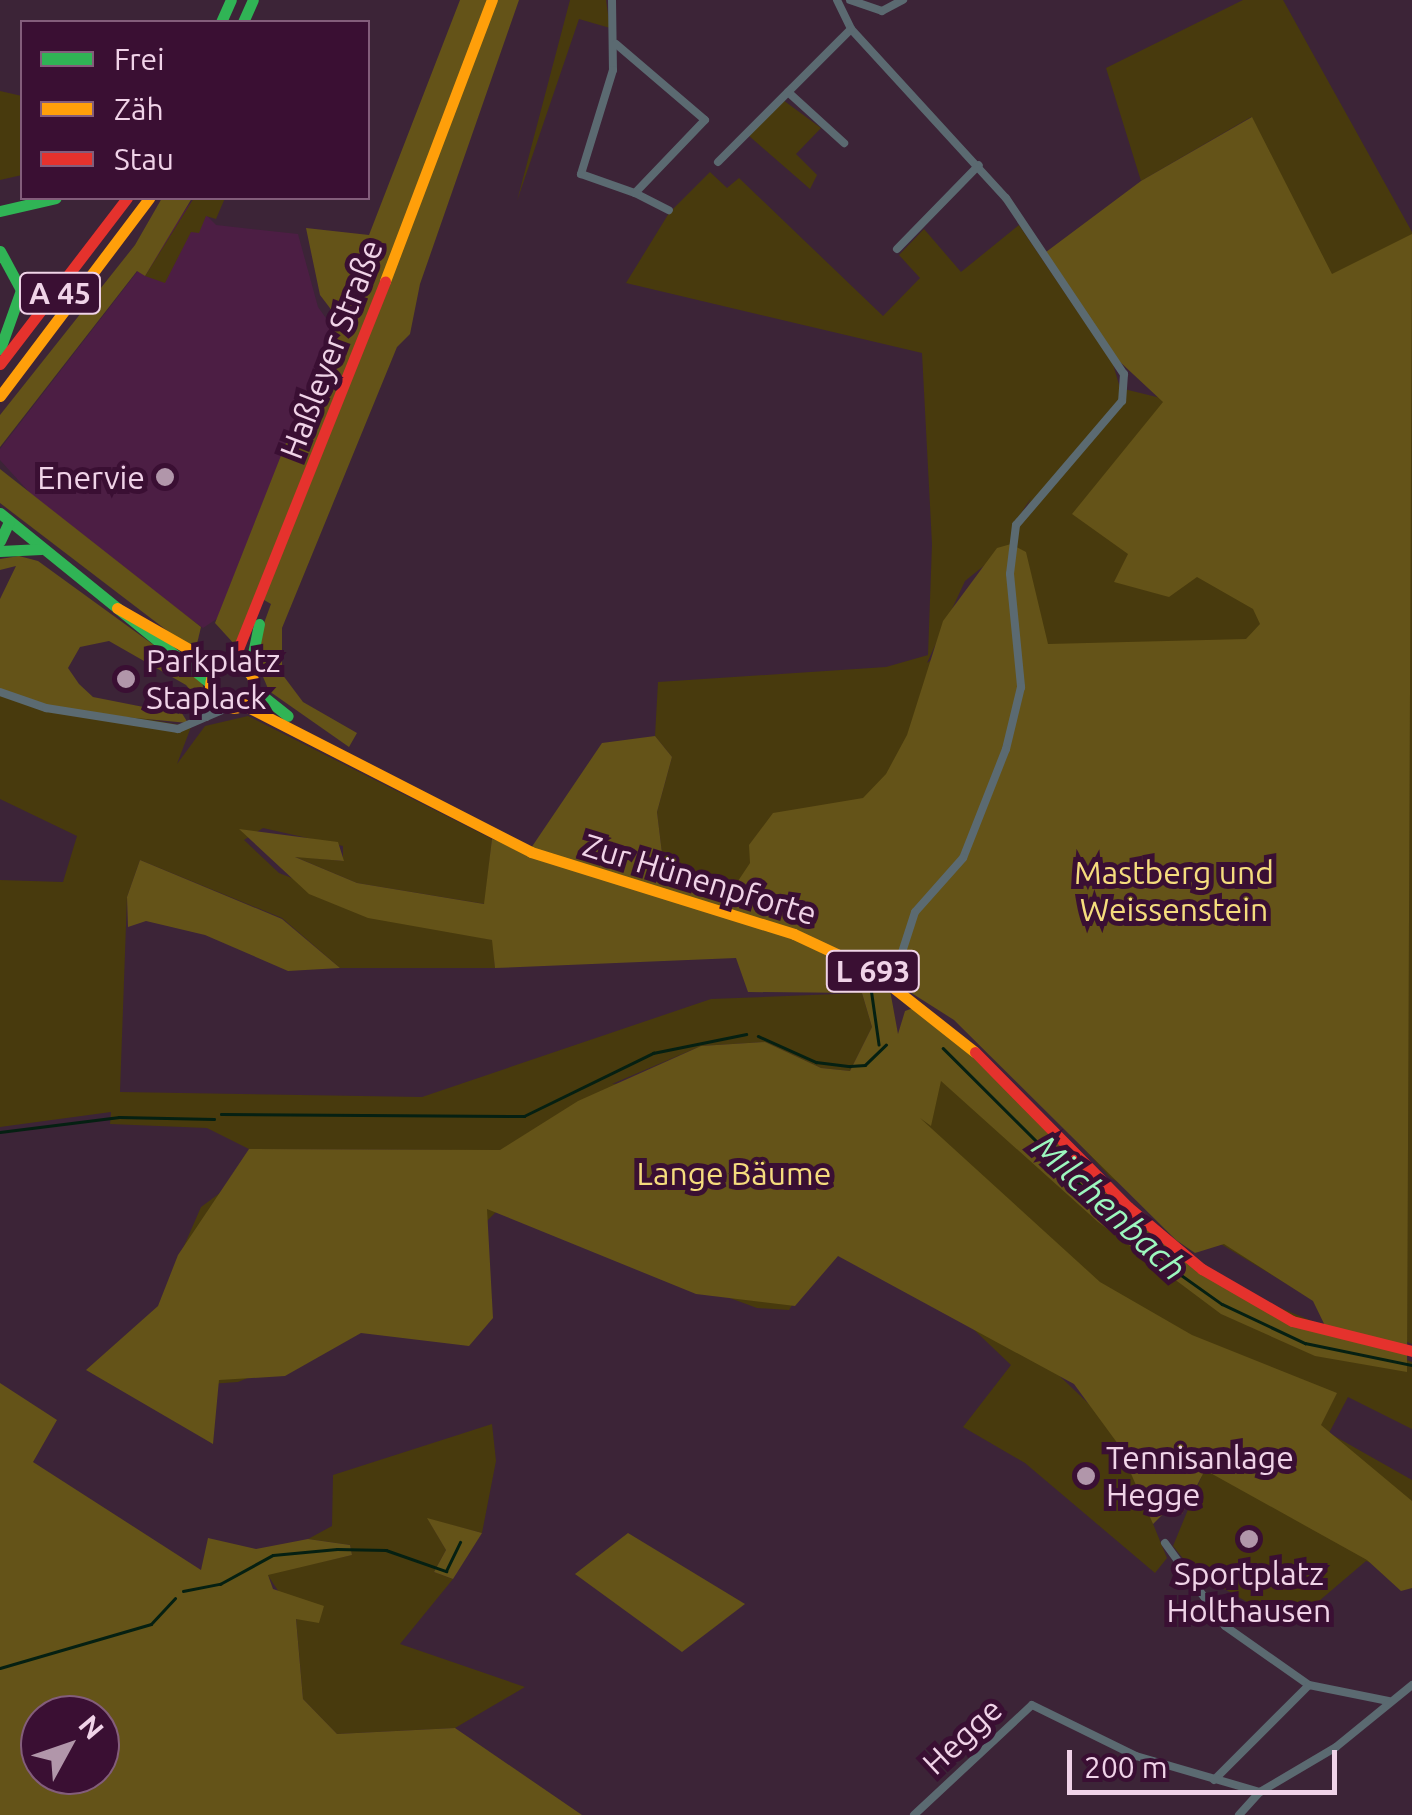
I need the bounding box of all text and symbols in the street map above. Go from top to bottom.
legend [20,20,370,200]
text: Frei [114,42,164,76]
text: Zäh [114,92,164,126]
text: Stau [114,142,174,176]
street label: Haßleyer Straße [272,234,390,464]
road number: A 45 [18,268,102,318]
place label: Enervie [37,458,145,496]
marker: Enervie [154,466,176,488]
place label: Parkplatz Staplack [146,642,280,717]
marker: Parkplatz Staplack [115,668,137,690]
street label: Zur Hünenpforte [579,825,821,933]
park label: Mastberg und Weissenstein [1074,854,1274,929]
road number: L 693 [826,946,920,996]
water label: Milchenbach [1025,1125,1195,1289]
park label: Lange Bäume [637,1154,831,1192]
place label: Tennisanlage Hegge [1106,1439,1294,1514]
marker: Tennisanlage Hegge [1075,1465,1097,1487]
marker: Sportplatz Holthausen [1238,1528,1260,1550]
place label: Sportplatz Holthausen [1167,1555,1331,1630]
street label: Hegge [914,1690,1010,1782]
north arrow [20,1695,120,1795]
text: N [73,1709,110,1745]
scale bar [1072,1730,1342,1792]
text: 200 m [1084,1750,1168,1784]

